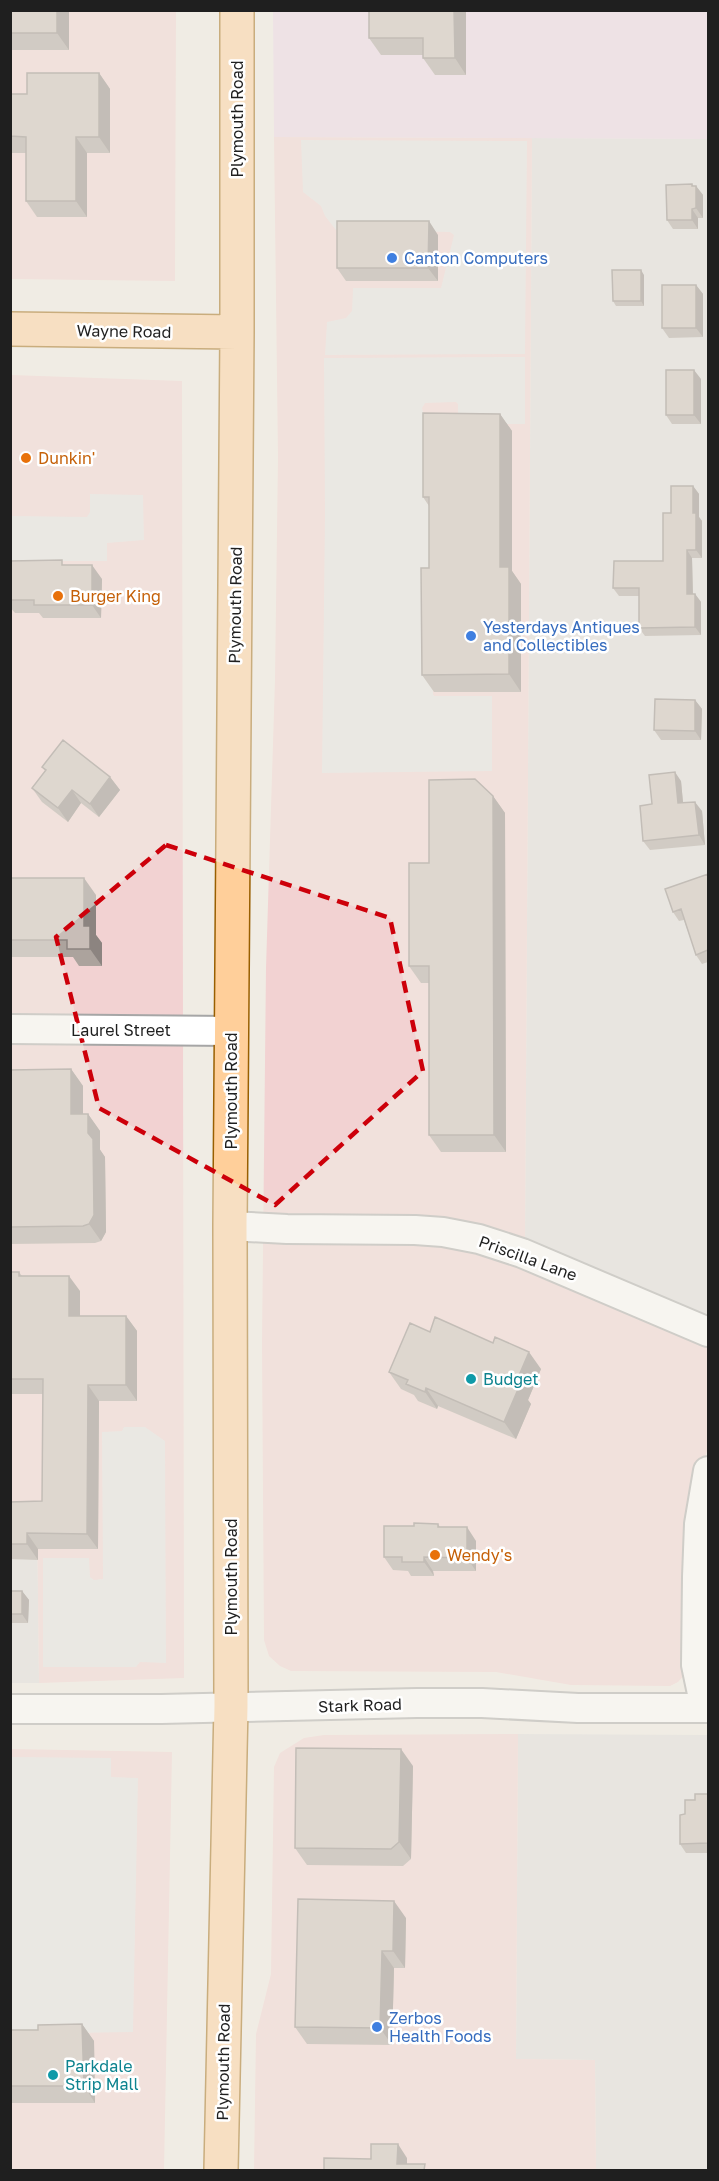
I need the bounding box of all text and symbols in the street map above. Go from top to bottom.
street label: Plymouth Road [227,60,247,178]
place label: Canton Computers [404,248,548,268]
marker: Canton Computers [385,251,399,265]
street label: Wayne Road [76,320,172,342]
place label: Dunkin' [38,448,95,468]
marker: Dunkin' [19,451,33,465]
street label: Plymouth Road [224,546,246,664]
place label: Burger King [70,586,161,606]
marker: Burger King [51,589,65,603]
place label: Yesterdays Antiques and Collectibles [483,617,640,655]
marker: Yesterdays Antiques and Collectibles [464,629,478,643]
street label: Laurel Street [71,1020,171,1040]
street label: Plymouth Road [221,1032,241,1150]
street label: Priscilla Lane [476,1231,580,1285]
place label: Budget [483,1369,539,1389]
marker: Budget [464,1372,478,1386]
street label: Plymouth Road [221,1518,241,1636]
place label: Wendy's [447,1545,512,1565]
marker: Wendy's [428,1548,442,1562]
street label: Stark Road [318,1694,402,1716]
street label: Plymouth Road [212,2003,234,2121]
place label: Zerbos Health Foods [389,2008,491,2046]
marker: Zerbos Health Foods [370,2020,384,2034]
place label: Parkdale Strip Mall [65,2056,139,2094]
marker: Parkdale Strip Mall [46,2068,60,2082]

